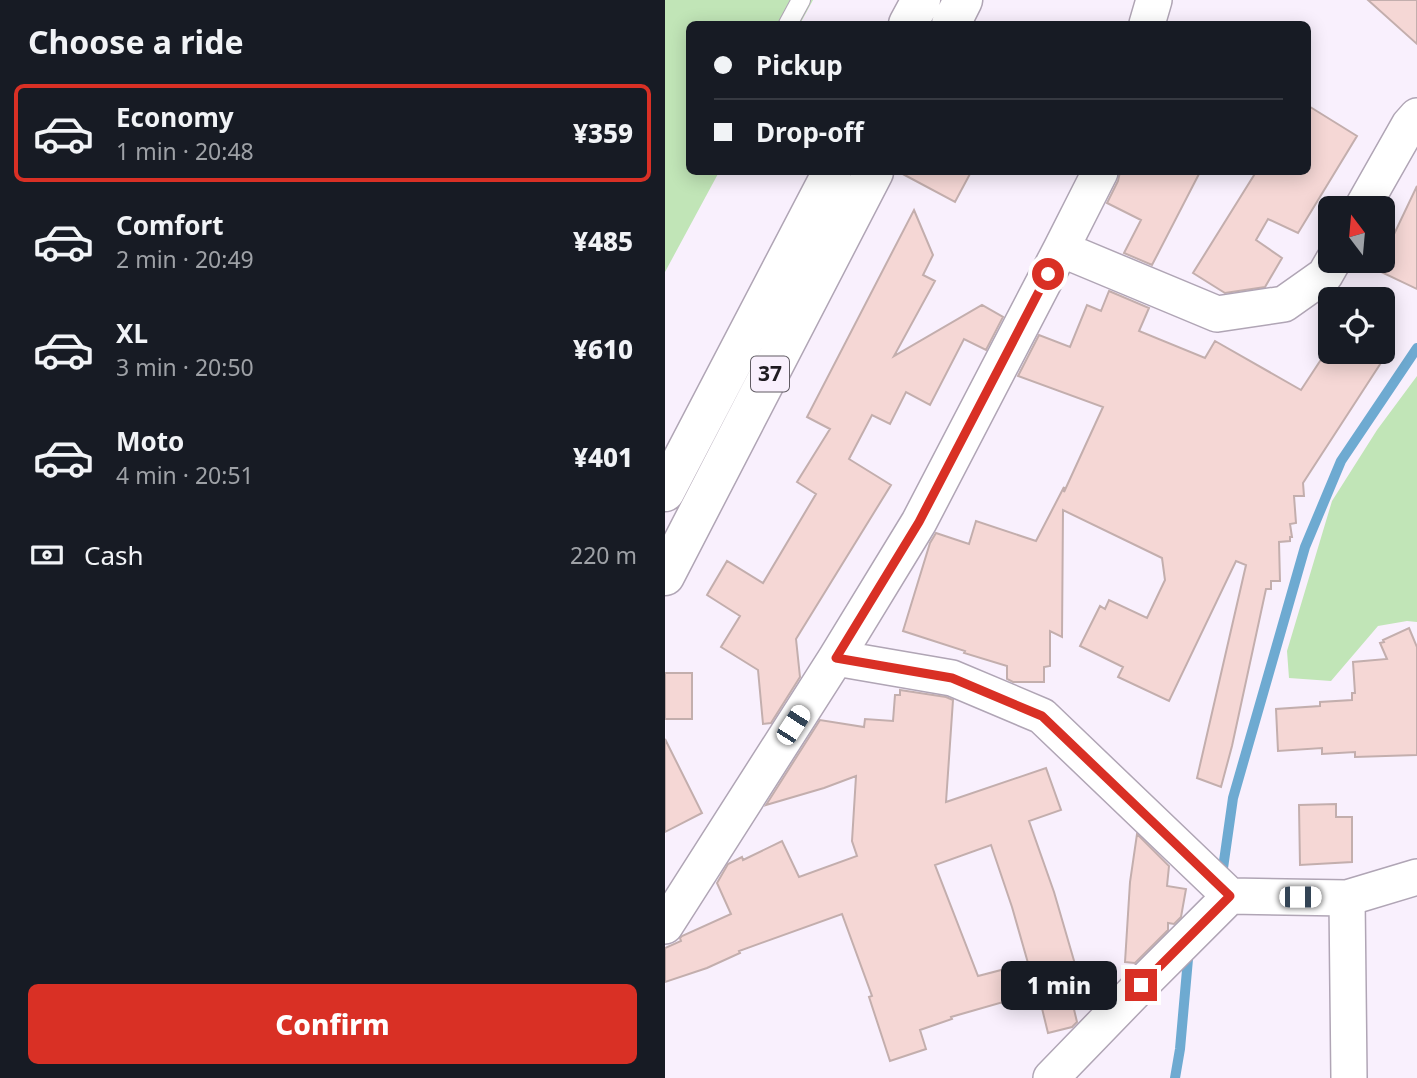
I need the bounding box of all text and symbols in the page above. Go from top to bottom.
text: Choose a ride [28,20,244,63]
text: Pickup [756,47,843,83]
text: Economy [116,99,234,135]
icon: car [32,102,95,165]
text: Drop-off [756,114,863,150]
text: ¥359 [573,115,633,151]
text: 1 min · 20:48 [116,135,254,167]
north arrow [1318,196,1395,273]
map controls [1318,196,1395,364]
text: Comfort [116,207,224,243]
icon: car [32,210,95,273]
text: ¥485 [573,223,633,259]
text: 2 min · 20:49 [116,243,254,275]
route start [1032,258,1064,290]
button: locate [1318,287,1395,364]
text: XL [116,315,148,351]
icon: car [32,318,95,381]
text: ¥610 [573,331,633,367]
text: 3 min · 20:50 [116,351,254,383]
road number: 37 [751,356,789,392]
text: Moto [116,423,184,459]
icon: car [32,426,95,489]
text: ¥401 [573,439,633,475]
text: 4 min · 20:51 [116,459,254,491]
icon: cash [28,536,66,574]
text: Cash [84,537,144,573]
text: 220 m [570,539,637,571]
car [773,702,814,748]
car [1280,887,1322,908]
callout: 1 min [1001,960,1117,1010]
text: 1 min [1027,969,1091,1001]
route end [1125,969,1157,1001]
button: Confirm [28,984,637,1064]

